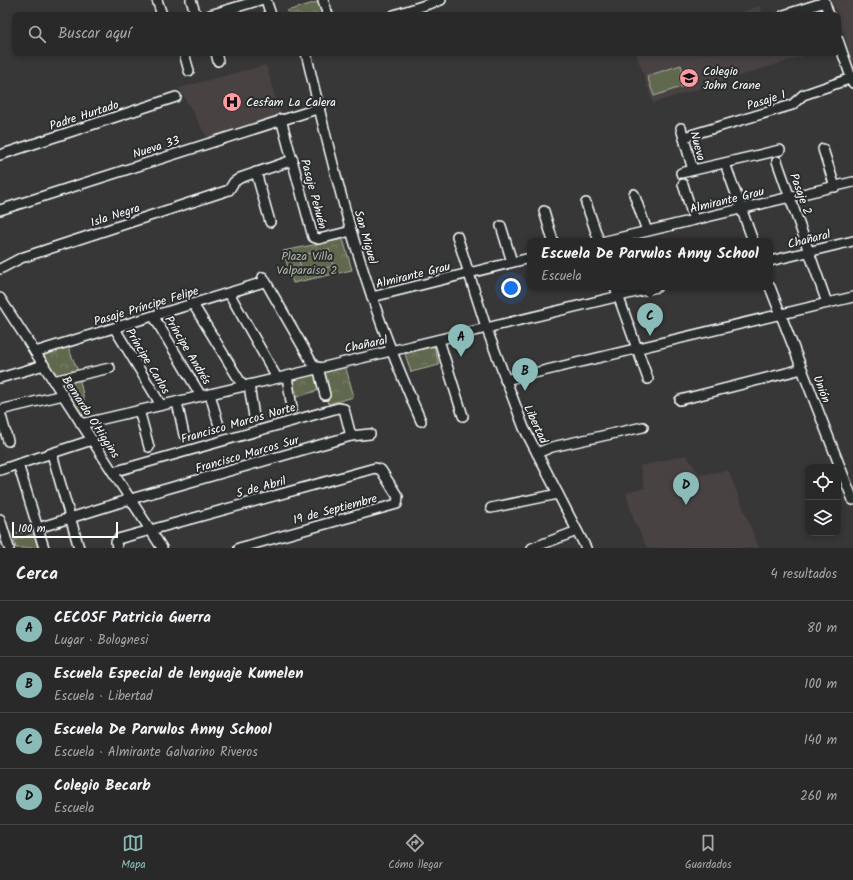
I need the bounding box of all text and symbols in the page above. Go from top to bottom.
search box [12,12,841,56]
text: Buscar aquí [58,22,131,46]
icon: search [26,23,48,45]
place label: Colegio John Crane [703,62,761,95]
school or university icon: Colegio John Crane [678,67,700,89]
street label: Pasaje 1 [744,85,788,116]
hospital icon: Cesfam La Calera [221,91,243,113]
place label: Cesfam La Calera [246,93,336,112]
street label: Padre Hurtado [47,95,121,136]
street label: Nueva [684,129,711,163]
street label: Nueva 33 [130,131,182,164]
street label: Pasaje Pehuén [295,157,332,231]
street label: Pasaje 2 [784,171,817,218]
street label: Almirante Grau [688,182,767,219]
street label: Isla Negra [88,198,143,232]
street label: San Miguel [349,208,382,266]
street label: Chañaral [786,225,833,254]
popup [527,238,773,290]
text: Escuela De Parvulos Anny School [541,242,759,266]
park label: Plaza Villa Valparaiso 2 [276,247,338,280]
street label: Almirante Grau [374,257,453,294]
text: Escuela [541,266,582,287]
your location [501,278,521,298]
street label: Pasaje Príncipe Felipe [91,281,201,331]
pin: C [637,303,663,336]
street label: Príncipe Andrés [159,312,216,389]
pin: A [448,324,474,357]
street label: Príncipe Carlos [120,325,175,398]
street label: Chañaral [343,331,390,358]
pin: B [512,358,538,391]
street label: Bernardo O'Higgins [57,372,124,462]
street label: Unión [808,373,835,406]
street label: Francisco Marcos Norte [179,398,298,449]
street label: Libertad [518,401,553,448]
street label: Francisco Marcos Sur [193,430,302,478]
map controls [805,464,841,536]
button: locate [805,464,841,500]
street label: 5 de Abril [234,472,288,503]
pin: D [673,472,699,505]
street label: 19 de Septiembre [291,489,380,530]
button: layers [805,500,841,536]
scale bar [12,520,118,539]
text: 100 m [18,520,46,538]
text: Cerca [16,561,58,588]
text: 4 resultados [770,564,837,585]
text: CECOSF Patricia Guerra [54,606,211,630]
text: A [25,618,33,639]
text: 80 m [807,618,837,639]
text: Lugar · Bolognesi [54,630,148,651]
text: Escuela Especial de lenguaje Kumelen [54,662,303,686]
text: B [25,674,33,695]
text: 100 m [804,674,837,695]
text: Escuela · Libertad [54,686,153,707]
text: Escuela De Parvulos Anny School [54,718,272,742]
text: C [25,730,33,751]
text: 140 m [804,730,837,751]
text: Escuela · Almirante Galvarino Riveros [54,742,258,763]
text: Colegio Becarb [54,774,151,798]
text: D [25,786,33,807]
text: 260 m [800,786,837,807]
text: Escuela [54,798,94,819]
tab: Mapa [121,832,146,874]
tab: Cómo llegar [388,832,442,874]
tab: Guardados [685,832,732,874]

